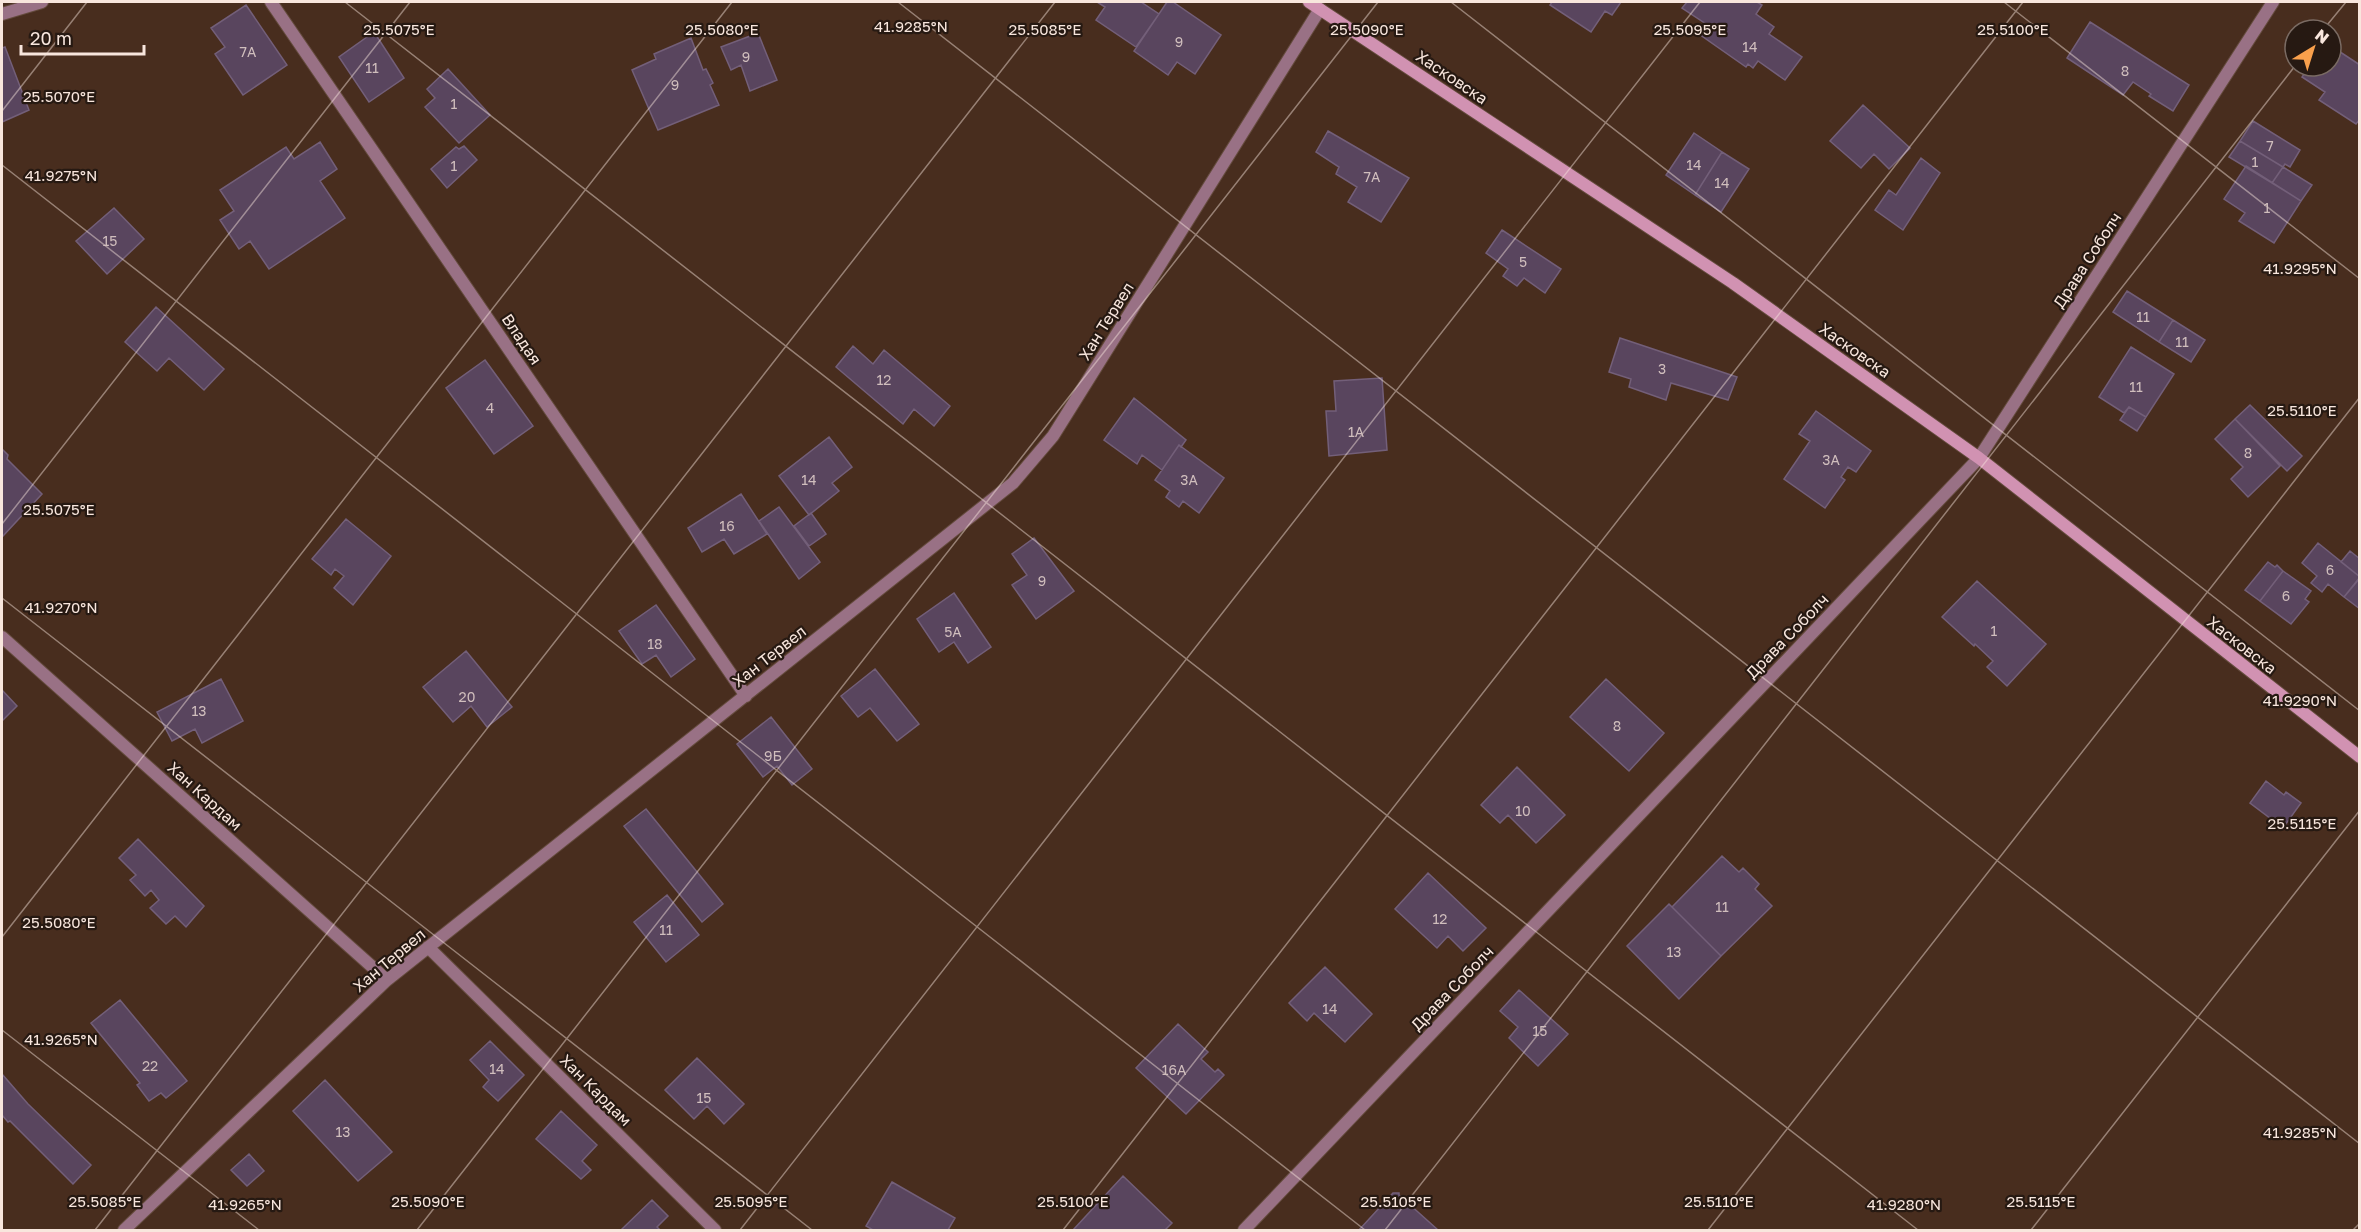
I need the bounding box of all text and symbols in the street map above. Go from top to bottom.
text: 41.9285°N [874,17,948,35]
scale bar [21,18,144,56]
north arrow [2283,18,2343,78]
text: 25.5075°E [363,20,435,38]
text: 25.5080°E [685,20,759,38]
text: 25.5085°E [1009,20,1081,38]
text: 25.5090°E [1330,20,1404,38]
text: 25.5095°E [1654,20,1726,38]
text: 25.5100°E [1977,20,2049,38]
text: N [2311,25,2333,48]
text: 20 m [30,27,72,49]
house number: 9 [1175,33,1183,50]
house number: 14 [1742,38,1758,55]
house number: 7А [240,43,257,60]
street label: Хасковска [1412,46,1492,108]
house number: 9 [742,48,750,65]
house number: 11 [365,59,379,76]
house number: 8 [2121,62,2129,79]
house number: 9 [671,76,679,93]
text: 25.5070°E [23,87,95,105]
house number: 1 [451,95,458,112]
house number: 7 [2266,137,2274,154]
house number: 1 [2252,153,2259,170]
house number: 14 [1686,156,1702,173]
house number: 1 [451,157,458,174]
text: 41.9275°N [25,166,97,184]
house number: 7А [1364,168,1381,185]
house number: 14 [1714,174,1730,191]
house number: 1 [2264,199,2271,216]
street label: Драва Соболч [2049,208,2125,312]
house number: 15 [103,232,117,249]
house number: 5 [1519,253,1527,270]
text: 41.9295°N [2263,259,2337,277]
street label: Хан Тервел [1074,278,1138,364]
house number: 11 [2136,308,2150,325]
street label: Владая [498,310,546,368]
street label: Хасковска [1815,318,1895,382]
house number: 11 [2175,333,2189,350]
house number: 3 [1658,360,1666,377]
house number: 12 [877,371,891,388]
house number: 11 [2129,378,2143,395]
house number: 4 [486,399,494,416]
text: 25.5110°E [2267,401,2337,419]
house number: 1А [1348,423,1365,440]
house number: 8 [2244,444,2252,461]
house number: 3А [1822,451,1840,468]
house number: 14 [801,471,817,488]
house number: 3А [1180,471,1198,488]
text: 25.5075°E [23,500,95,518]
house number: 16 [719,517,735,534]
house number: 6 [2326,561,2334,578]
house number: 9 [1038,572,1046,589]
house number: 6 [2282,587,2290,604]
street label: Драва Соболч [1741,589,1833,683]
text: 41.9270°N [24,598,98,616]
street label: Хасковска [2203,612,2281,678]
street label: Хан Тервел [728,621,810,691]
house number: 1 [1991,622,1998,639]
house number: 5А [944,623,962,640]
house number: 18 [647,635,663,652]
house number: 20 [459,688,475,705]
text: 41.9290°N [2263,691,2337,709]
house number: 13 [192,702,206,719]
house number: 8 [1613,717,1621,734]
house number: 9Б [764,747,782,764]
street label: Хан Кардам [164,757,246,835]
house number: 10 [1515,802,1531,819]
text: 25.5115°E [2268,814,2336,832]
house number: 11 [1715,898,1729,915]
house number: 12 [1433,910,1447,927]
text: 25.5080°E [22,913,96,931]
house number: 11 [659,921,673,938]
street label: Хан Тервел [349,924,429,996]
street label: Драва Соболч [1406,941,1498,1035]
house number: 13 [1667,943,1681,960]
house number: 14 [1322,1000,1338,1017]
house number: 15 [1533,1022,1547,1039]
text: 41.9265°N [24,1030,98,1048]
street label: Хан Кардам [556,1050,636,1130]
house number: 22 [142,1057,158,1074]
house number: 14 [489,1060,505,1077]
house number: 16А [1162,1061,1187,1078]
house number: 15 [697,1089,711,1106]
house number: 13 [336,1123,350,1140]
text: 41.9285°N [2263,1123,2337,1141]
text: 25.5085°E [69,1192,141,1210]
text: 25.5090°E [391,1192,465,1210]
text: 25.5095°E [715,1192,787,1210]
text: 25.5100°E [1037,1192,1109,1210]
text: 25.5105°E [1361,1192,1431,1210]
text: 25.5110°E [1684,1192,1754,1210]
text: 25.5115°E [2007,1192,2075,1210]
text: 41.9265°N [208,1195,282,1213]
text: 41.9280°N [1867,1195,1941,1213]

